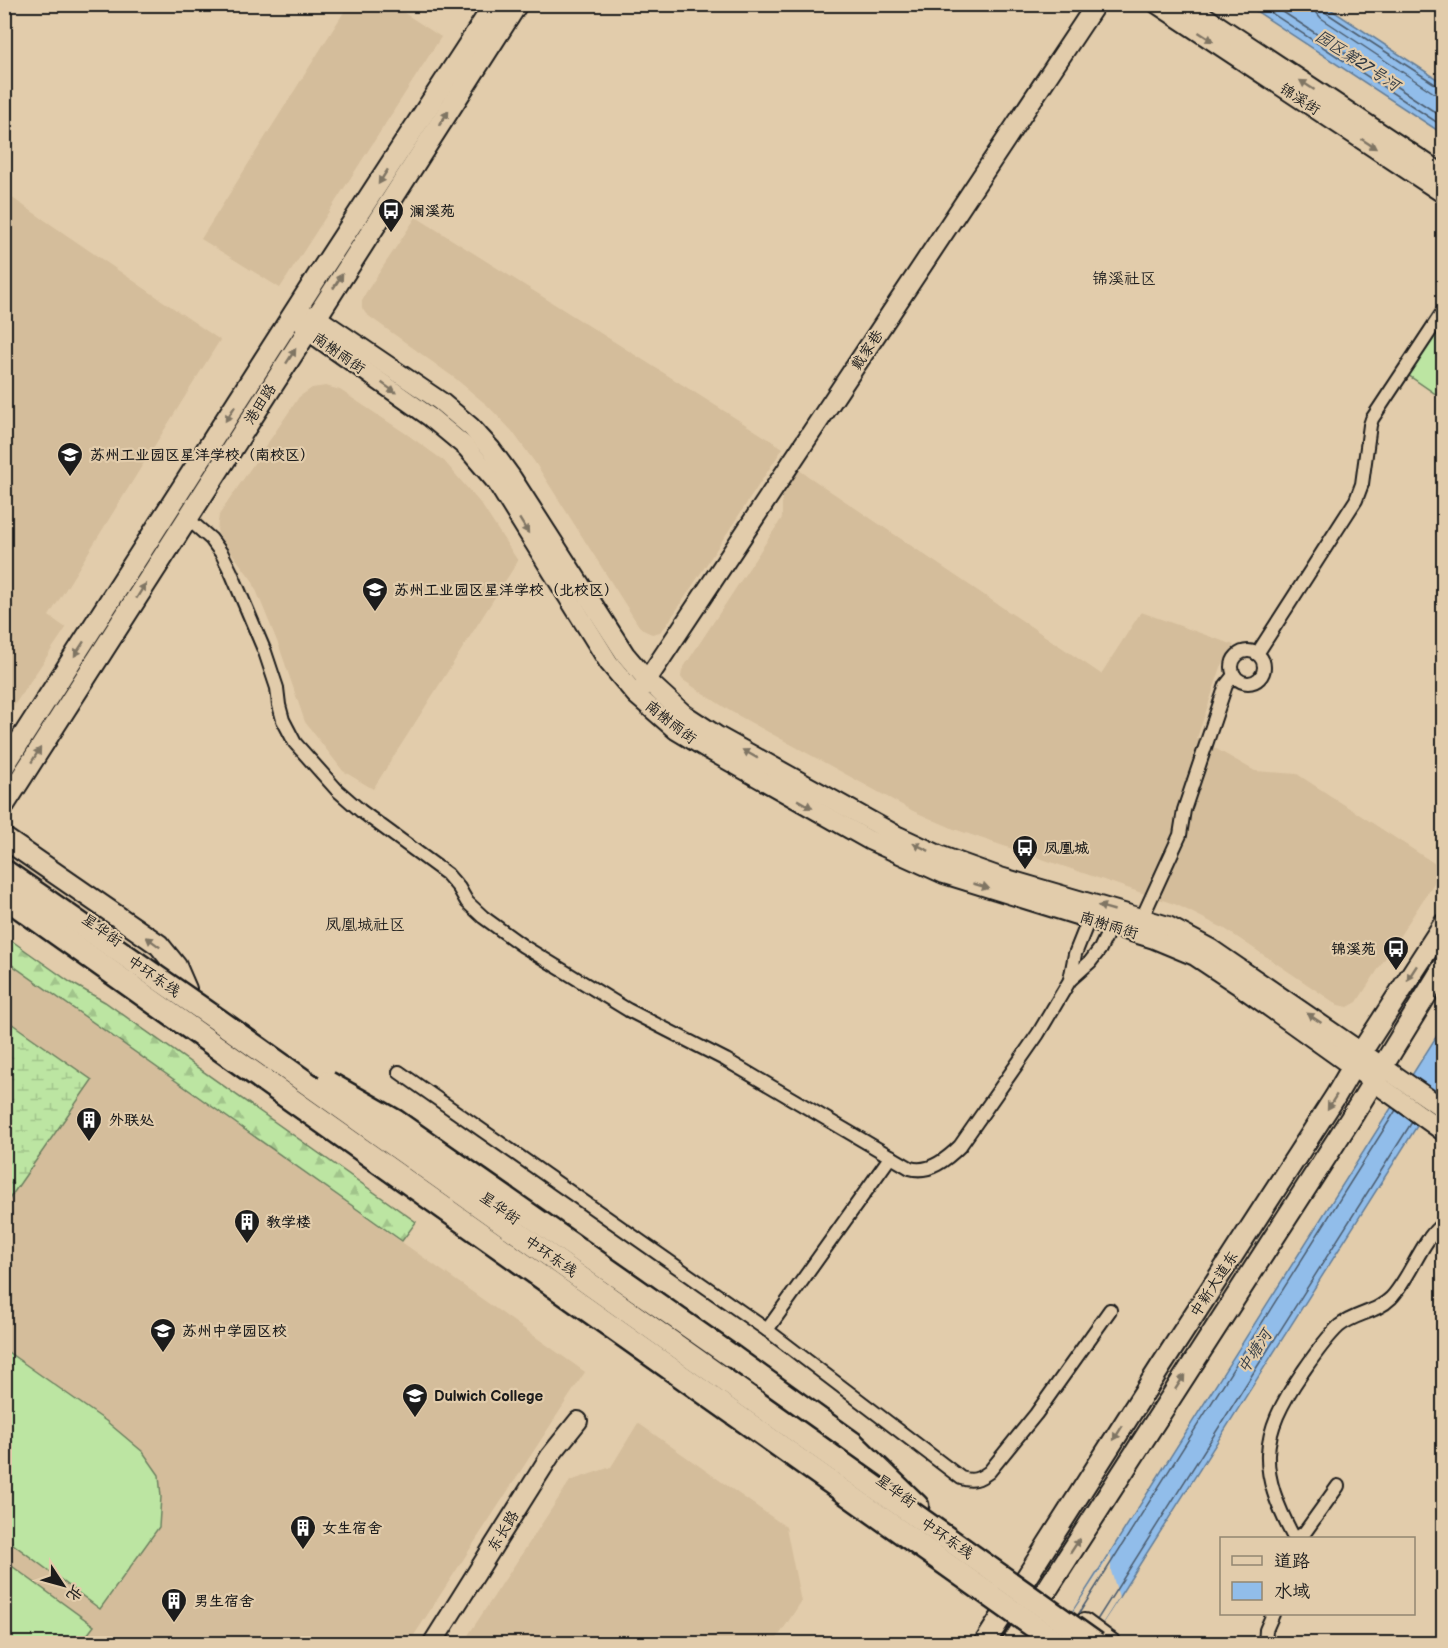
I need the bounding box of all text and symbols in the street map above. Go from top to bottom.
water label: 园区第27号河 [1311,27,1405,97]
one-way arrow [1198,31,1214,42]
street label: 锦溪街 [1276,79,1324,120]
one-way arrow [1299,80,1315,91]
one-way arrow [439,109,450,126]
one-way arrow [1360,139,1377,150]
one-way arrow [377,168,388,185]
bus stop icon: 澜溪苑 [376,196,406,234]
place label: 澜溪苑 [410,202,455,221]
district label: 锦溪社区 [1092,270,1156,289]
one-way arrow [333,273,344,289]
street label: 戴家巷 [847,326,888,374]
street label: 南榭雨街 [309,328,369,378]
one-way arrow [285,347,296,364]
street label: 港田路 [240,380,281,428]
one-way arrow [381,382,397,393]
one-way arrow [225,406,236,422]
school or university icon: 苏州工业园区星洋学校（南校区） [55,440,85,478]
place label: 苏州工业园区星洋学校（南校区） [90,446,315,465]
one-way arrow [518,518,529,534]
school or university icon: 苏州工业园区星洋学校（北校区） [360,575,390,613]
place label: 苏州工业园区星洋学校（北校区） [394,581,619,600]
one-way arrow [135,583,146,599]
one-way arrow [74,641,85,657]
street label: 南榭雨街 [641,696,700,748]
one-way arrow [30,748,42,764]
one-way arrow [741,749,758,759]
one-way arrow [797,799,814,809]
bus stop icon: 凤凰城 [1010,833,1040,871]
place label: 凤凰城 [1044,839,1089,858]
one-way arrow [912,842,930,852]
one-way arrow [972,881,990,891]
one-way arrow [1097,903,1115,912]
street label: 南榭雨街 [1077,908,1140,943]
street label: 星华街 [78,910,126,951]
district label: 凤凰城社区 [325,916,405,935]
bus stop icon: 锦溪苑 [1381,934,1411,972]
one-way arrow [145,936,160,948]
place label: 锦溪苑 [1331,940,1376,959]
street label: 中环东线 [124,951,184,1001]
one-way arrow [1406,965,1418,981]
one-way arrow [1305,1013,1322,1024]
one-way arrow [1327,1094,1338,1110]
building icon: 外联处 [74,1105,104,1143]
place label: 外联处 [109,1111,154,1130]
street label: 星华街 [476,1188,524,1229]
building icon: 教学楼 [232,1207,262,1245]
place label: 教学楼 [266,1213,311,1232]
street label: 中环东线 [521,1231,581,1281]
street label: 中新大道东 [1186,1248,1243,1321]
school or university icon: 苏州中学园区校 [148,1316,178,1354]
place label: 苏州中学园区校 [182,1322,287,1341]
water label: 中塘河 [1234,1324,1278,1377]
one-way arrow [1175,1374,1186,1390]
school or university icon: Dulwich College [400,1381,430,1419]
place label: Dulwich College [434,1387,543,1406]
one-way arrow [1113,1425,1124,1441]
street label: 星华街 [872,1470,919,1512]
street label: 东长路 [483,1507,523,1555]
building icon: 女生宿舍 [288,1513,318,1551]
street label: 中环东线 [917,1513,977,1563]
place label: 女生宿舍 [322,1519,382,1538]
legend [1220,1537,1415,1615]
one-way arrow [1069,1538,1080,1554]
text: 道路 [1274,1551,1310,1572]
north arrow [33,1555,93,1615]
text: 北 [62,1581,86,1605]
text: 水域 [1274,1581,1310,1602]
building icon: 男生宿舍 [159,1586,189,1624]
place label: 男生宿舍 [194,1592,254,1611]

